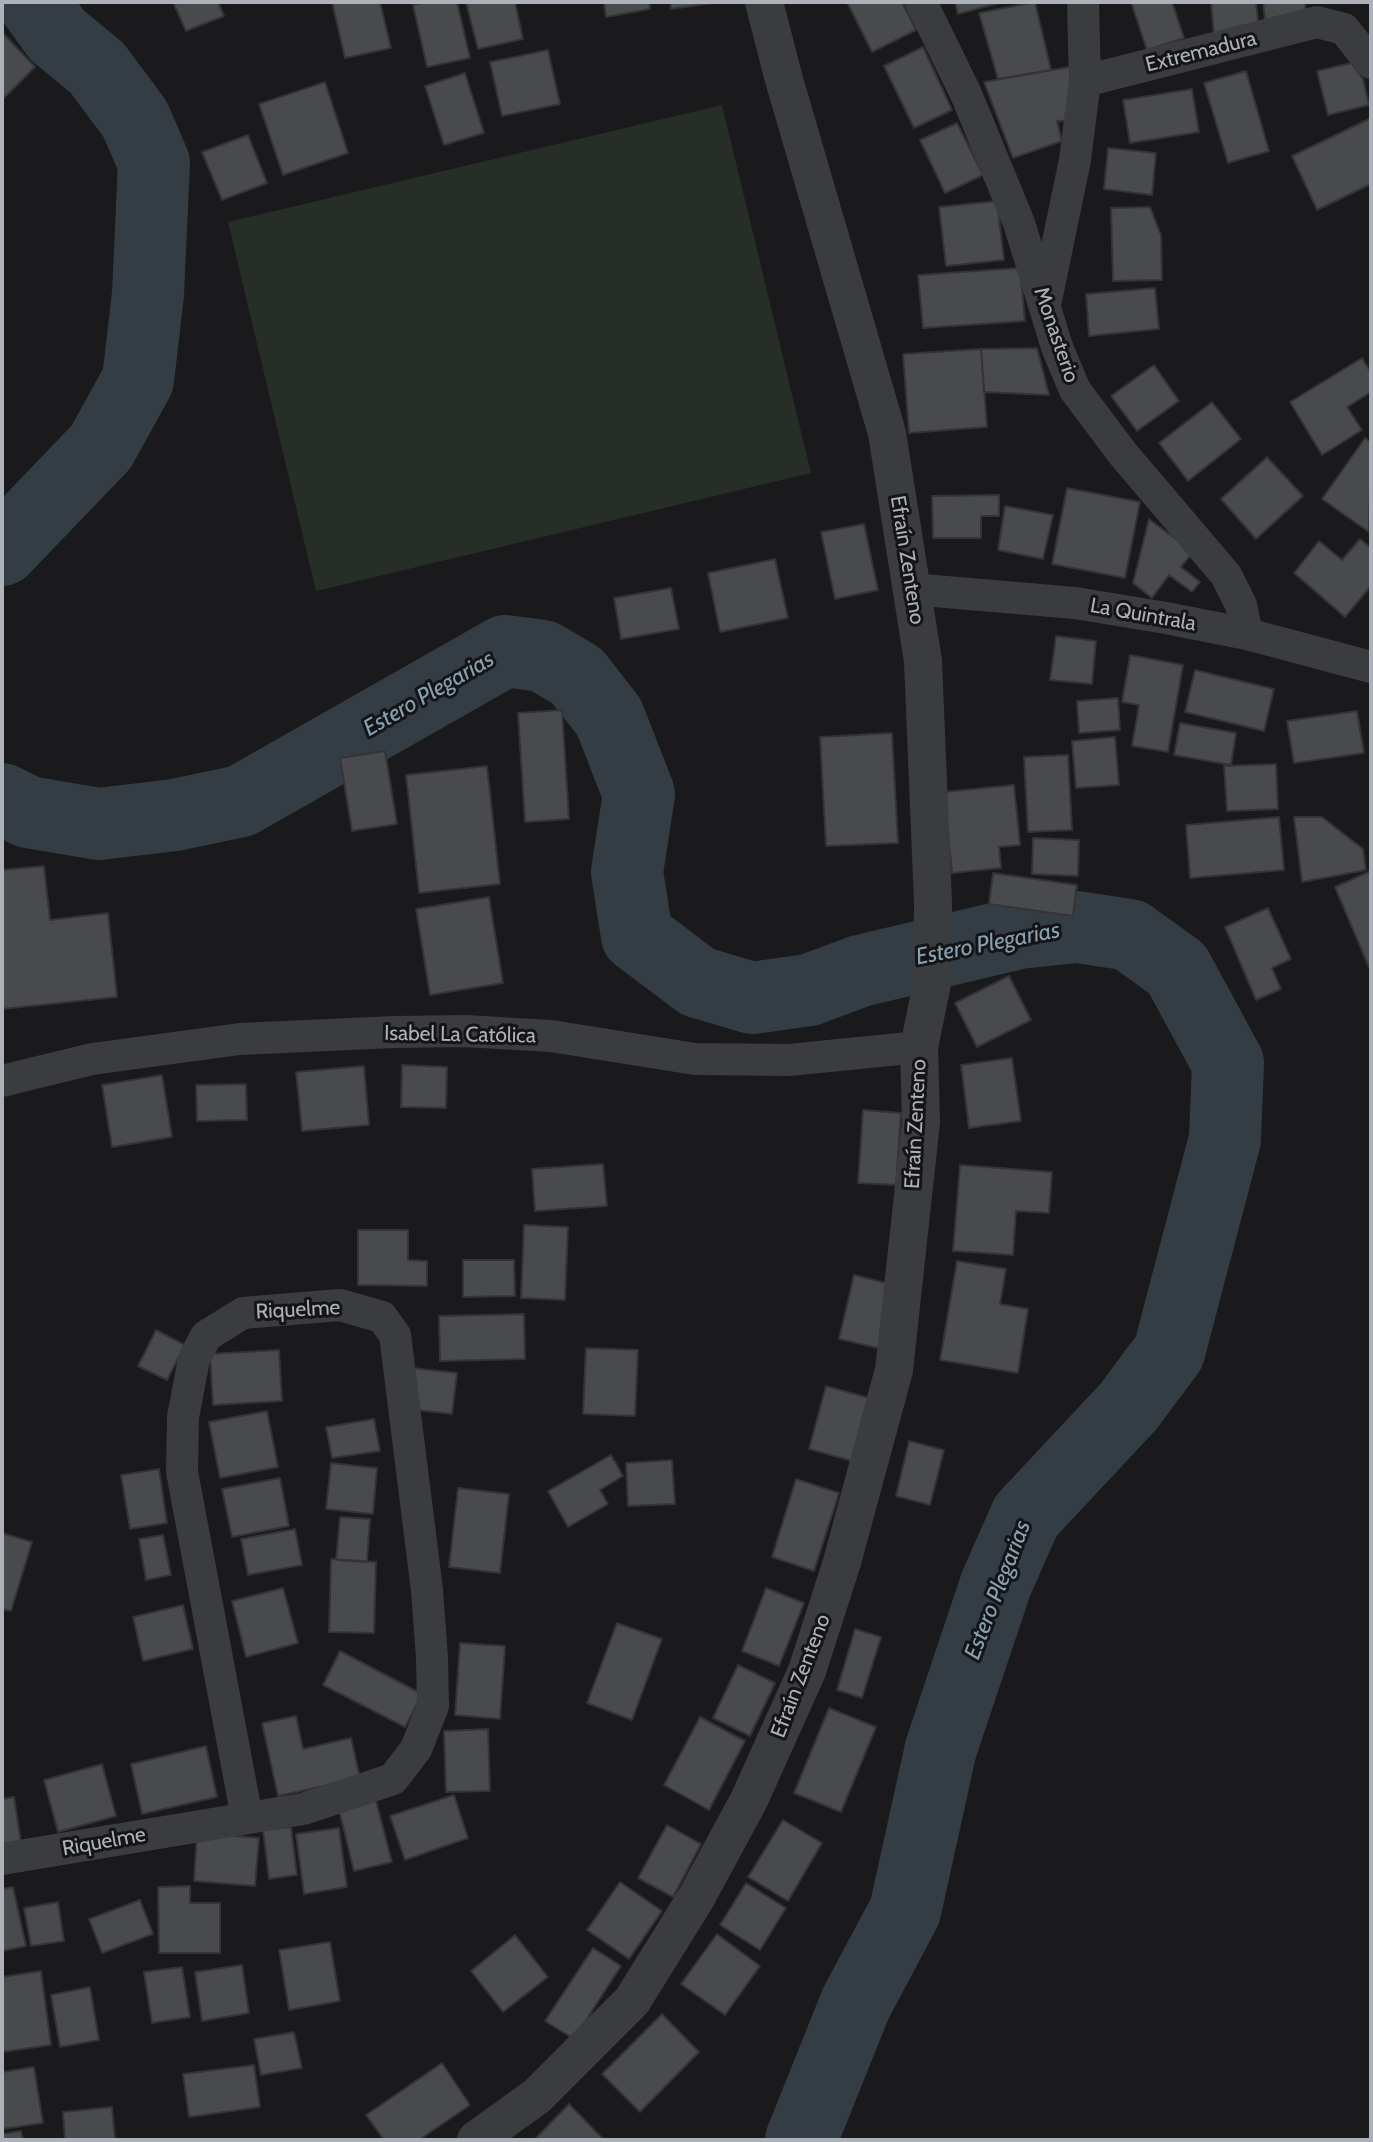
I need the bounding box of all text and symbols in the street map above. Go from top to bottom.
street label: Extremadura [1143,26,1259,78]
street label: Monasterio [1028,284,1084,386]
street label: Efraín Zenteno [884,494,930,626]
street label: La Quintrala [1088,593,1198,637]
water label: Estero Plegarias [359,646,499,742]
water label: Estero Plegarias [914,917,1062,971]
street label: Isabel La Católica [384,1021,536,1049]
street label: Efraín Zenteno [900,1058,932,1190]
street label: Riquelme [255,1295,341,1325]
water label: Estero Plegarias [959,1517,1037,1663]
street label: Efraín Zenteno [766,1611,836,1741]
street label: Riquelme [60,1822,148,1862]

